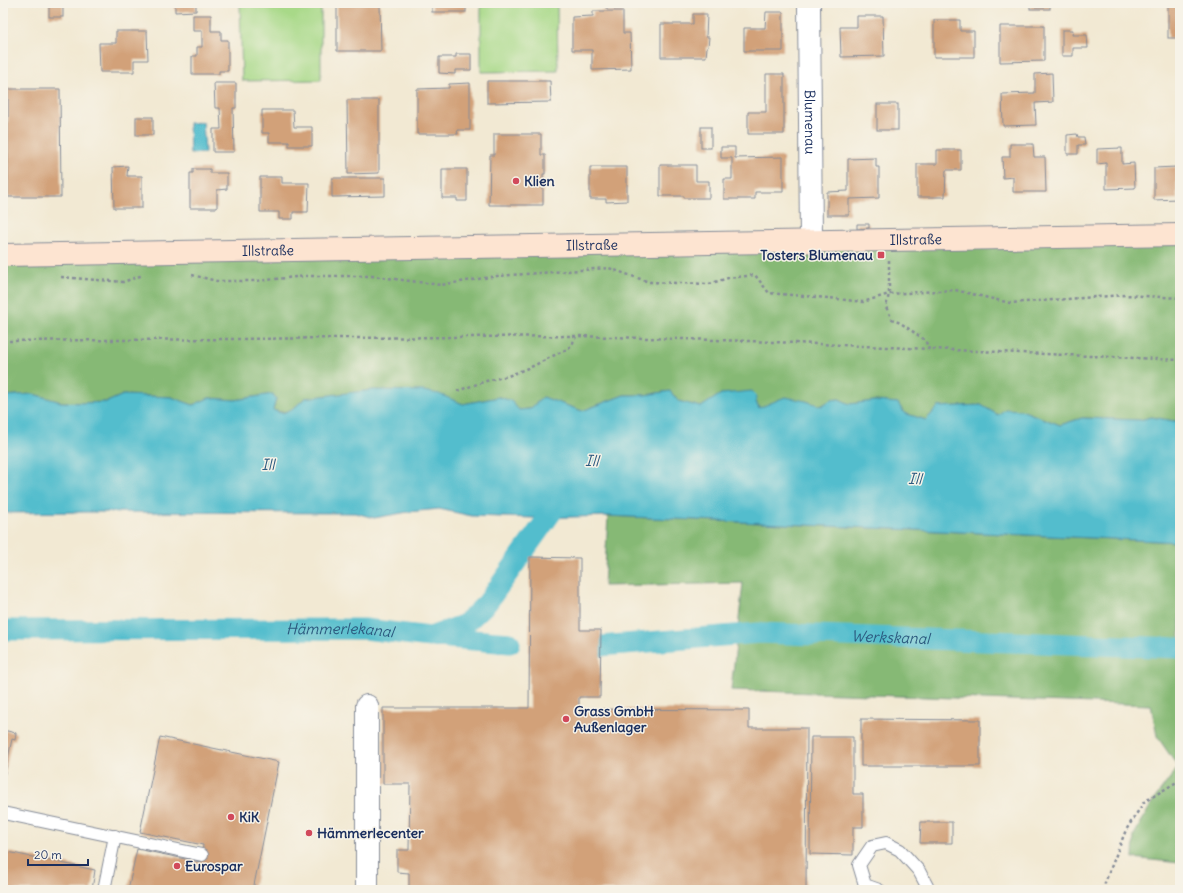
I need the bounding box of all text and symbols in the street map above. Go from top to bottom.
street label: Blumenau [801,90,819,154]
place label: Klien [524,172,555,190]
marker: Klien [511,176,521,186]
street label: Illstraße [890,230,942,249]
street label: Illstraße [566,236,618,254]
street label: Illstraße [242,241,294,260]
place label: Tosters Blumenau [760,246,873,264]
marker: Tosters Blumenau [876,250,886,260]
water label: Ill [585,451,602,470]
water label: Ill [261,455,277,474]
water label: Ill [908,469,925,488]
water label: Hämmerlekanal [286,619,398,642]
water label: Werkskanal [851,626,933,648]
place label: Grass GmbH Außenlager [574,702,654,736]
marker: Grass GmbH Außenlager [561,714,571,724]
place label: KiK [239,808,260,826]
marker: KiK [226,812,236,822]
place label: Hämmerlecenter [317,824,424,842]
marker: Hämmerlecenter [304,828,314,838]
scale bar [28,841,88,867]
text: 20 m [34,847,62,862]
place label: Eurospar [185,857,243,875]
marker: Eurospar [172,861,182,871]

